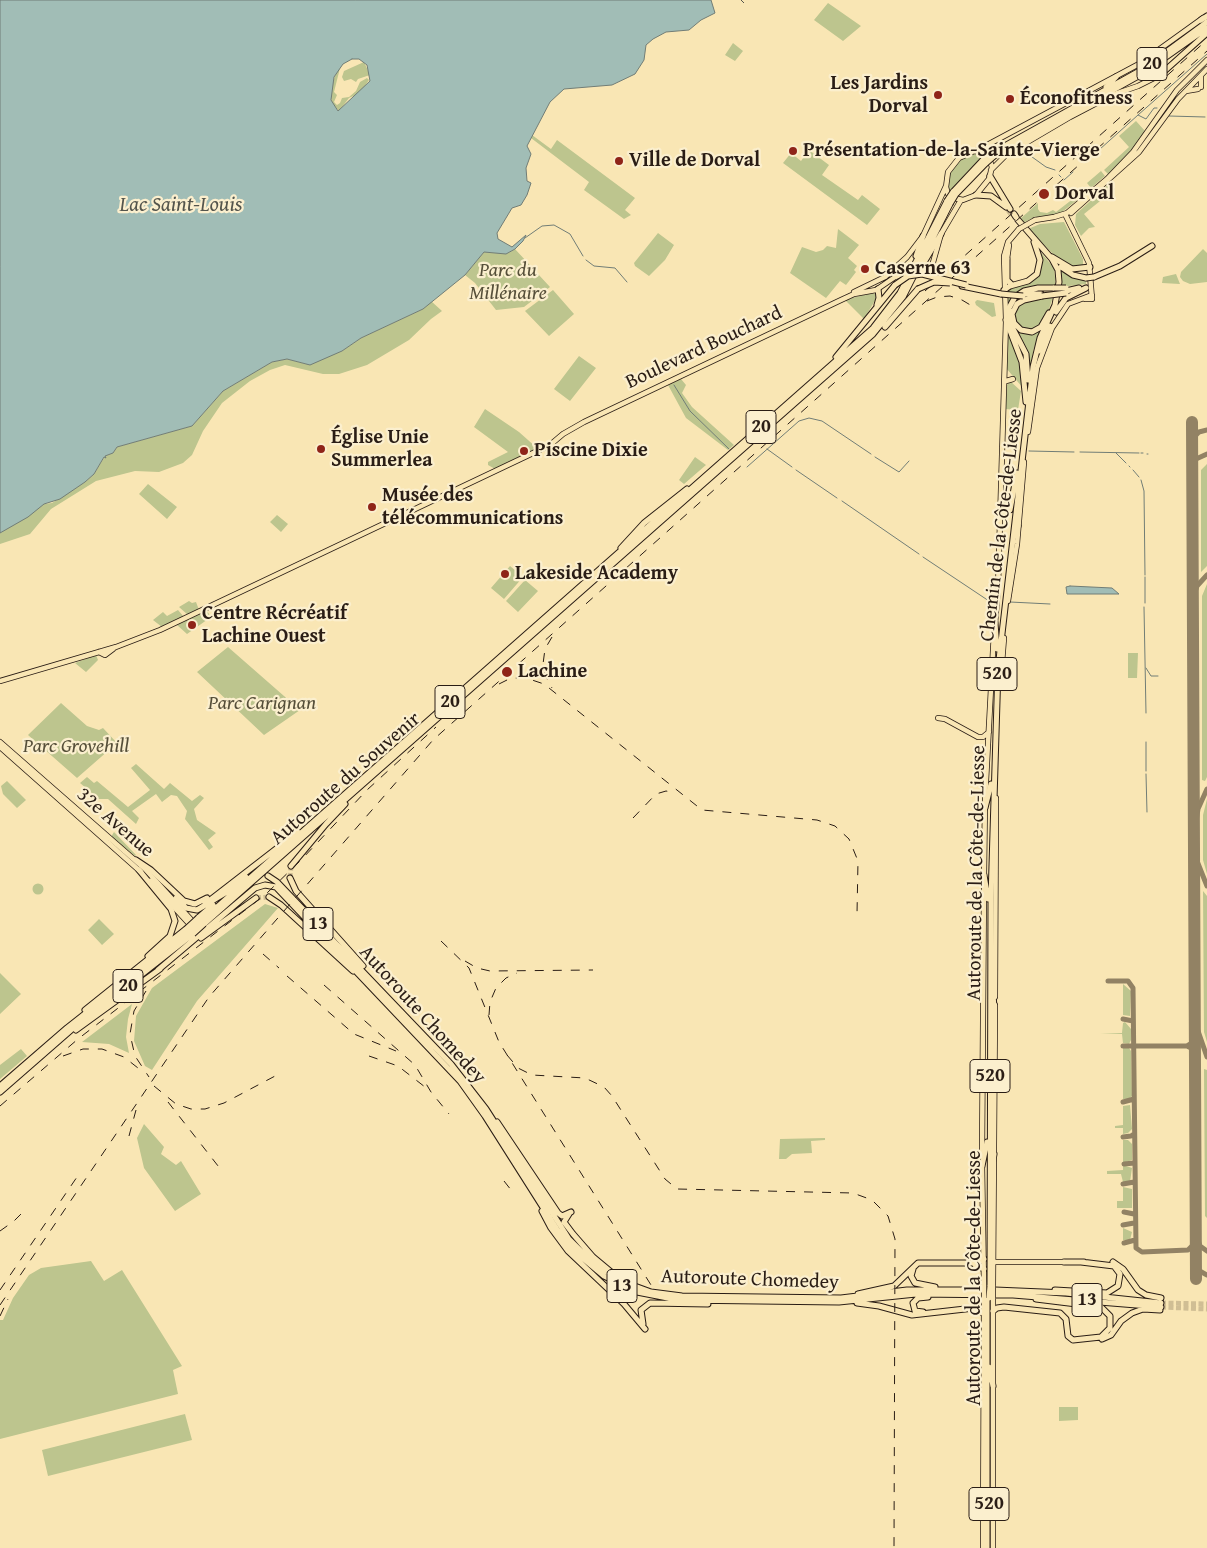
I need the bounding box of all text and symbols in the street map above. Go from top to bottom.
road number: 20 [1137,48,1167,80]
place label: Les Jardins Dorval [831,72,928,119]
place label: Éconofitness [1020,87,1133,111]
marker: Les Jardins Dorval [932,89,944,101]
marker: Éconofitness [1004,93,1016,105]
place label: Présentation-de-la-Sainte-Vierge [803,139,1100,163]
marker: Présentation-de-la-Sainte-Vierge [787,145,799,157]
place label: Ville de Dorval [629,149,760,173]
marker: Ville de Dorval [613,155,625,167]
place label: Dorval [1055,182,1114,206]
marker: Dorval [1037,187,1051,201]
water label: Lac Saint-Louis [120,193,242,219]
place label: Caserne 63 [875,257,971,281]
park label: Parc du Millénaire [469,259,547,306]
marker: Caserne 63 [859,263,871,275]
street label: Boulevard Bouchard [622,301,786,395]
street label: Chemin de la Côte-de-Liesse [976,407,1028,643]
road number: 20 [746,411,776,444]
place label: Église Unie Summerlea [331,426,433,473]
place label: Piscine Dixie [534,439,648,463]
marker: Église Unie Summerlea [315,443,327,455]
marker: Piscine Dixie [518,445,530,457]
place label: Musée des télécommunications [382,484,563,531]
marker: Musée des télécommunications [366,501,378,513]
place label: Lakeside Academy [515,562,678,586]
marker: Lakeside Academy [499,568,511,580]
place label: Centre Récréatif Lachine Ouest [202,602,347,649]
marker: Centre Récréatif Lachine Ouest [186,619,198,631]
road number: 520 [977,658,1017,691]
place label: Lachine [518,660,587,684]
marker: Lachine [500,665,514,679]
road number: 20 [435,686,465,719]
park label: Parc Carignan [208,692,316,716]
street label: Autoroute du Souvenir [266,707,426,851]
park label: Parc Grovehill [23,735,129,759]
street label: Autoroute de la Côte-de-Liesse [963,745,991,1001]
street label: 32e Avenue [71,783,159,863]
road number: 13 [303,908,333,941]
street label: Autoroute Chomedey [354,941,490,1089]
road number: 20 [113,969,143,1002]
road number: 520 [970,1060,1010,1092]
street label: Autoroute de la Côte-de-Liesse [963,1150,987,1406]
street label: Autoroute Chomedey [661,1265,839,1295]
road number: 13 [607,1270,637,1302]
road number: 13 [1072,1284,1102,1316]
road number: 520 [969,1488,1009,1520]

